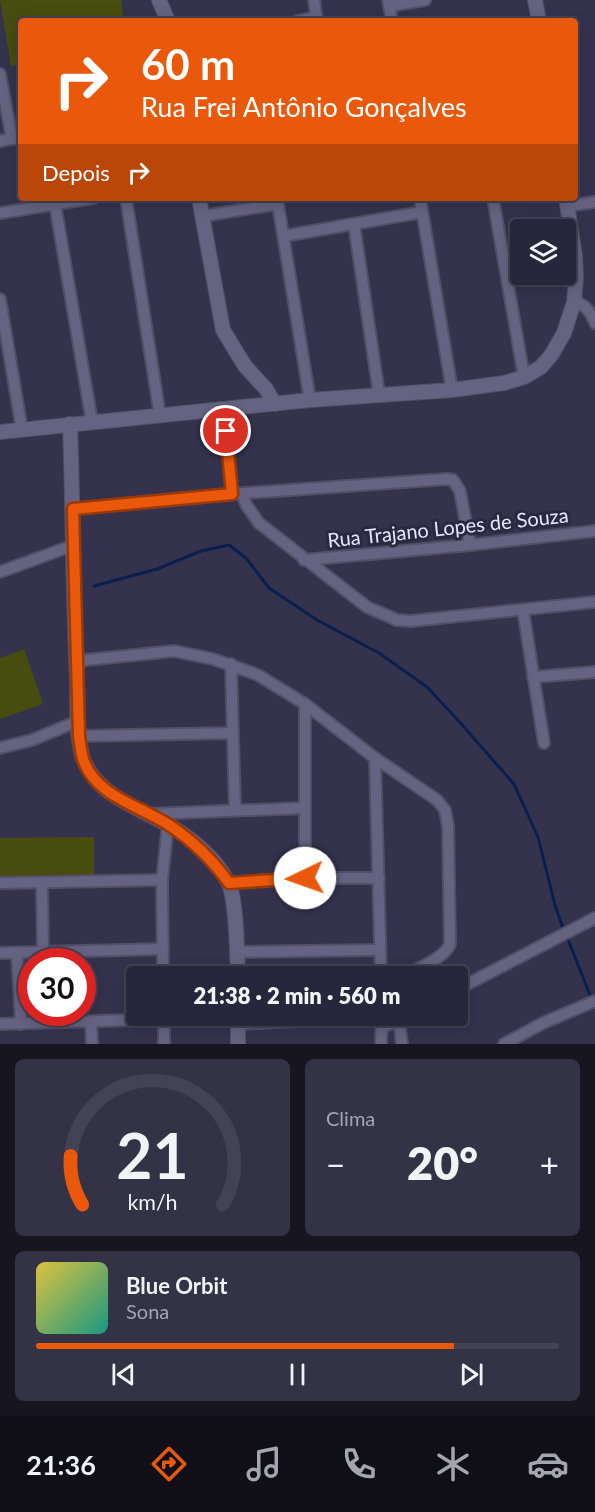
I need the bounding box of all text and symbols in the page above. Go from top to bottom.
text: 60 m [141,39,235,89]
icon: right [42,42,120,120]
text: Rua Frei Antônio Gonçalves [141,90,467,123]
icon: right [122,156,155,189]
text: Depois [42,159,110,186]
map controls [510,219,576,285]
button: layers [510,219,576,285]
pin [200,405,251,456]
icon: arrive [209,414,242,447]
street label: Rua Trajano Lopes de Souza [326,502,570,552]
position arrow [273,846,337,910]
speed limit sign: 30 [18,948,96,1026]
text: 21:38 · 2 min · 560 m [194,982,400,1009]
text: Clima [326,1106,375,1130]
text: 21 [116,1117,189,1192]
text: 20° [407,1136,478,1190]
text: − [326,1144,345,1184]
text: + [540,1144,559,1184]
text: km/h [127,1189,178,1215]
text: Blue Orbit [126,1272,227,1299]
text: Sona [126,1299,169,1323]
icon: previous [107,1358,140,1391]
icon: pause [281,1358,314,1391]
icon: next [455,1358,488,1391]
icon: directions [148,1443,190,1485]
icon: music [243,1443,285,1485]
icon: phone [338,1443,380,1485]
icon: climate [432,1443,474,1485]
icon: car [527,1443,569,1485]
text: 21:36 [26,1448,96,1481]

